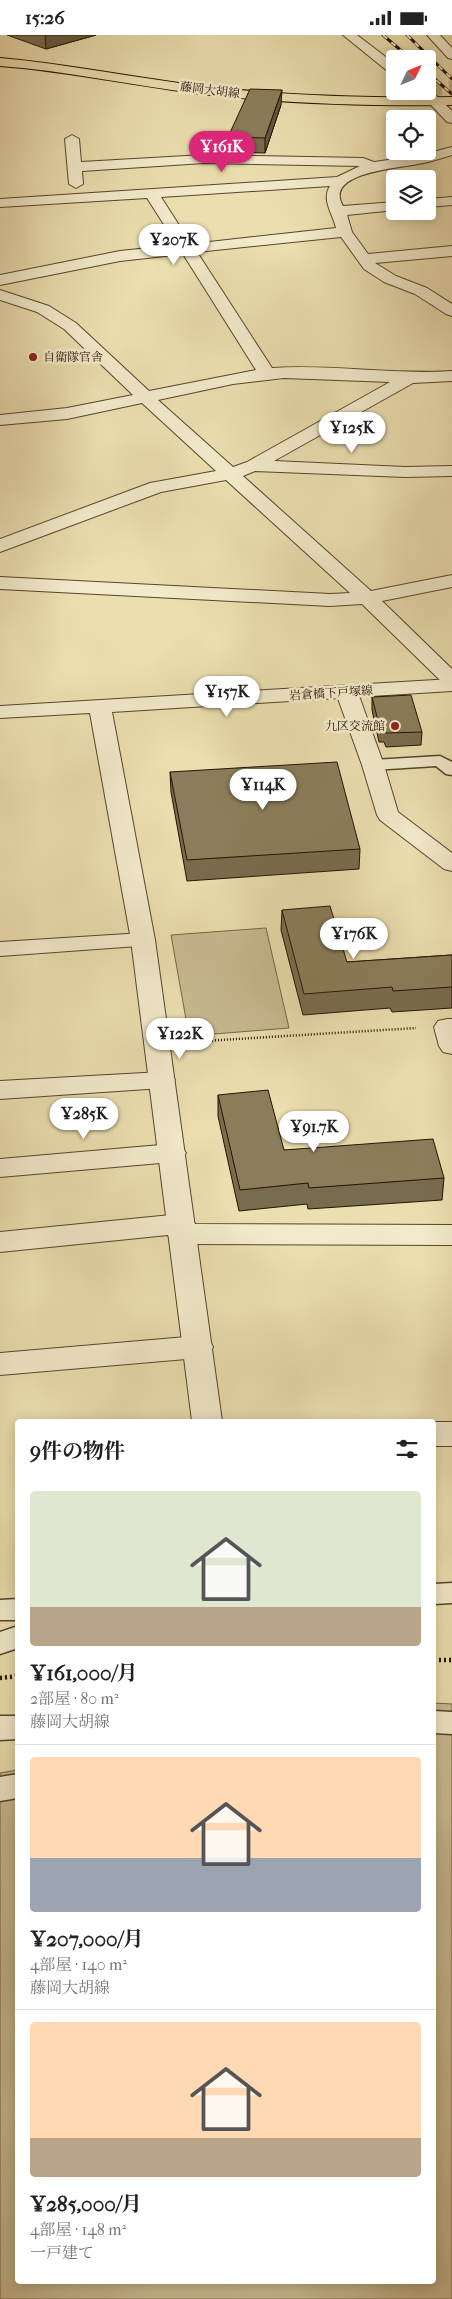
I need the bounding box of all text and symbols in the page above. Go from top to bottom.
text: 15:26 [25,7,65,29]
north arrow [386,50,436,100]
map controls [386,50,436,220]
street label: 藤岡大胡線 [179,79,241,101]
button: locate [386,110,436,160]
pin: ¥161K [187,131,257,173]
text: ¥161K [200,137,244,156]
button: layers [386,170,436,220]
pin: ¥207K [139,223,209,266]
text: ¥207K [150,230,198,249]
place label: 自衛隊官舎 [43,350,103,364]
marker: 自衛隊官舎 [27,351,39,363]
pin: ¥125K [317,411,387,454]
text: ¥125K [330,418,374,437]
pin: ¥157K [192,675,262,718]
text: ¥157K [205,682,249,701]
street label: 岩倉橋下戸塚線 [289,683,373,703]
place label: 九区交流館 [325,719,385,733]
marker: 九区交流館 [389,720,401,732]
pin: ¥114K [228,769,298,811]
text: ¥114K [241,775,285,794]
pin: ¥176K [319,917,389,960]
text: ¥176K [331,924,377,943]
pin: ¥122K [145,1017,215,1060]
text: ¥122K [157,1024,203,1043]
pin: ¥285K [49,1097,119,1140]
text: ¥285K [60,1104,108,1123]
pin: ¥91.7K [273,1111,355,1153]
text: ¥91.7K [290,1117,338,1136]
icon: filters [393,1435,421,1463]
text: 9件の物件 [30,1439,125,1463]
icon: home [181,1524,271,1614]
text: ¥161,000/月 [30,1661,138,1685]
text: 2部屋 · 80 m² [30,1689,118,1708]
text: 藤岡大胡線 [30,1712,110,1731]
icon: home [181,1789,271,1879]
text: ¥207,000/月 [30,1927,144,1951]
text: 4部屋 · 140 m² [30,1955,127,1974]
text: 藤岡大胡線 [30,1978,110,1997]
icon: home [181,2054,271,2144]
text: ¥285,000/月 [30,2192,142,2216]
text: 4部屋 · 148 m² [30,2220,126,2239]
text: 一戸建て [30,2243,94,2262]

